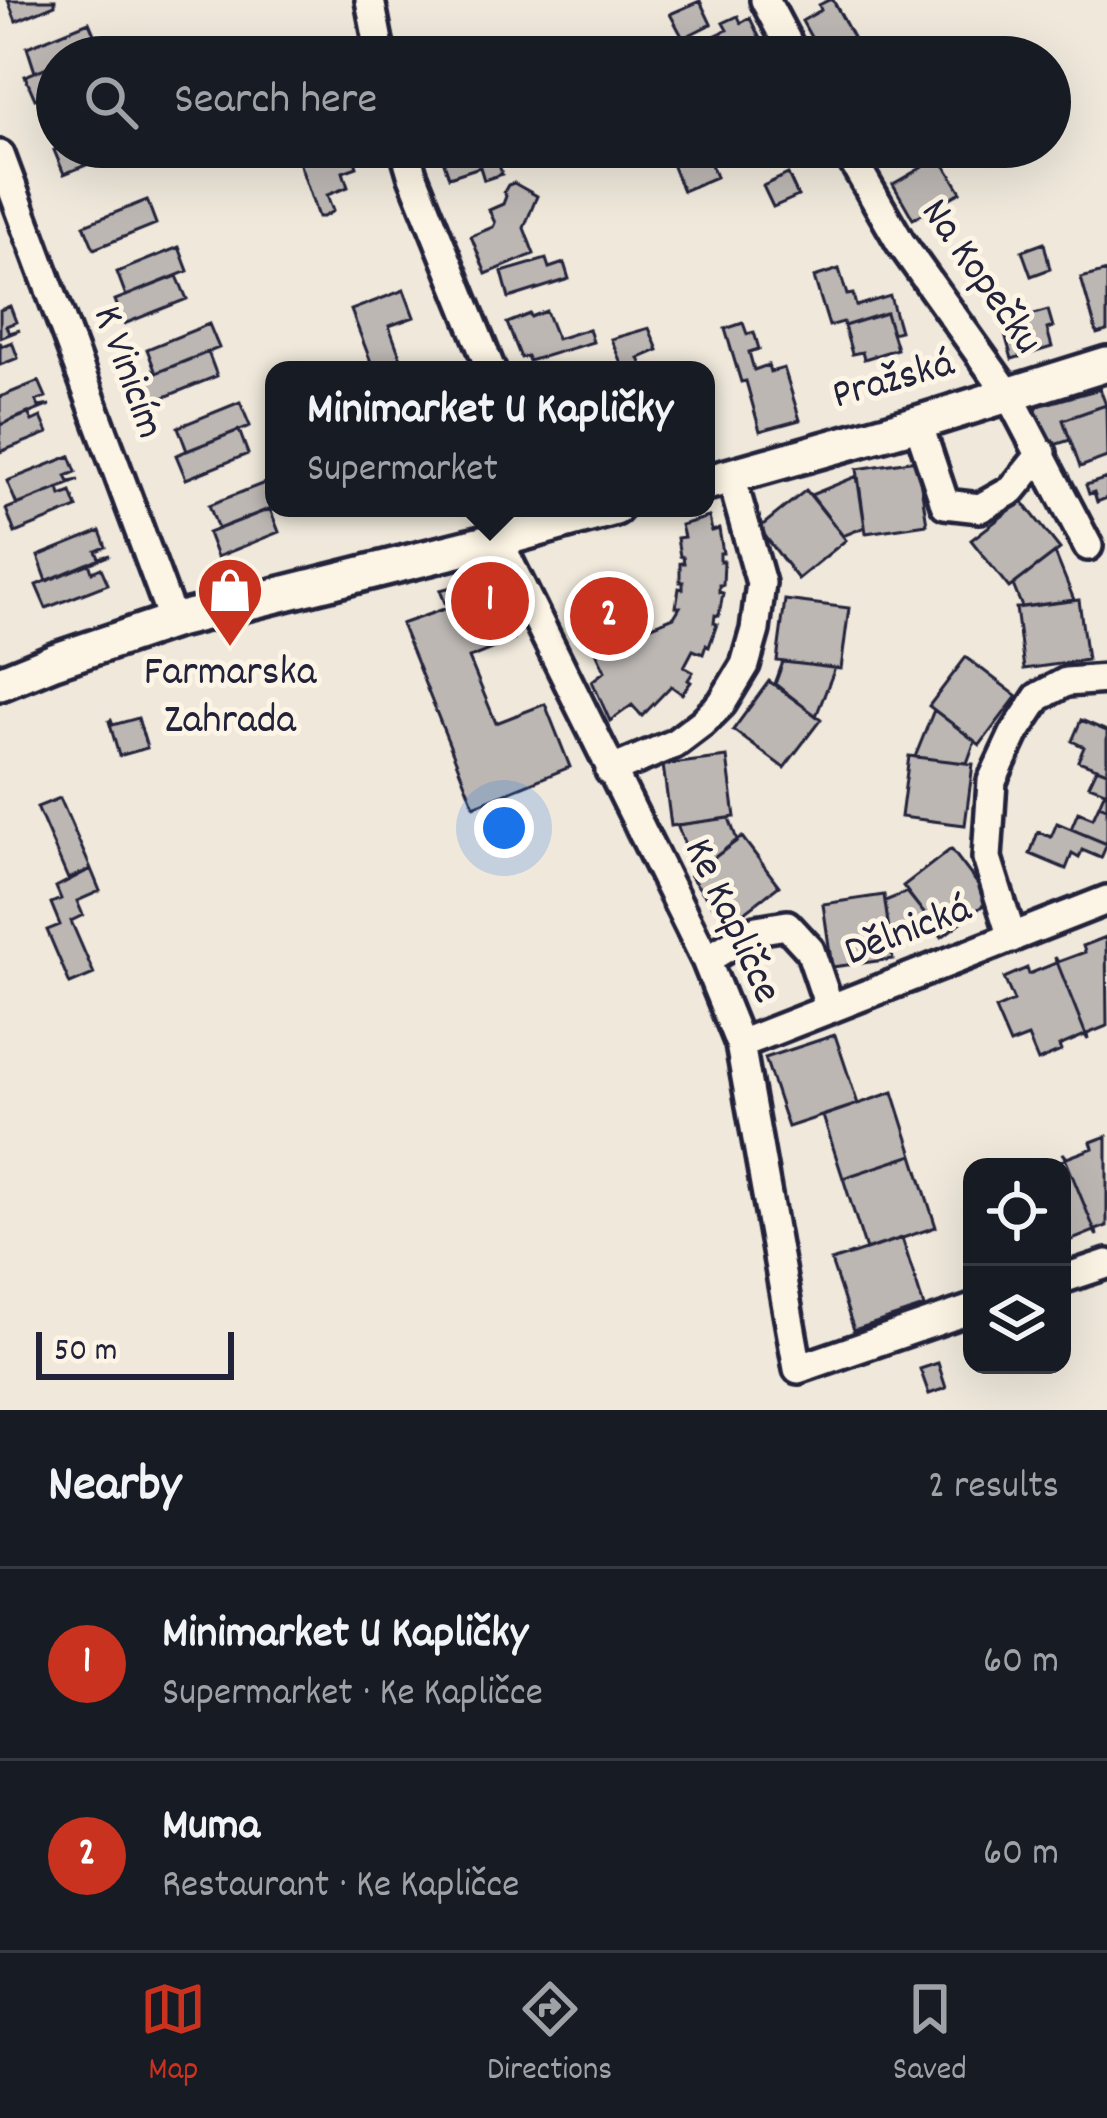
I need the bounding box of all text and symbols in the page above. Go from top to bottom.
search box [36,36,1071,168]
icon: search [78,69,144,135]
text: Search here [174,70,377,134]
street label: Na Kopečku [903,188,1055,368]
street label: K Vinicím [74,298,178,448]
street label: Pražská [826,336,962,428]
popup [265,361,715,517]
text: Minimarket U Kapličky [307,380,673,444]
text: Supermarket [307,444,498,499]
shop icon: Farmarska Zahrada [195,555,265,649]
pin: 1 [451,556,529,646]
pin: 2 [570,571,648,661]
place label: Farmarska Zahrada [144,645,318,753]
your location [474,798,534,858]
street label: Ke Kapličce [666,830,794,1014]
street label: Dělnická [837,881,981,985]
map controls [963,1158,1071,1374]
button: locate [963,1158,1071,1266]
button: layers [963,1266,1071,1374]
scale bar [36,1326,234,1379]
text: 50 m [54,1329,118,1376]
text: Nearby [48,1452,181,1524]
text: 2 results [928,1461,1059,1516]
text: Minimarket U Kapličky [162,1604,528,1668]
text: 1 [83,1636,91,1691]
text: 60 m [983,1636,1059,1691]
text: Supermarket · Ke Kapličce [162,1668,543,1723]
text: Muma [162,1796,260,1860]
text: 2 [78,1828,96,1883]
text: 60 m [983,1828,1059,1883]
text: Restaurant · Ke Kapličce [162,1860,519,1915]
tab: Map [140,1976,206,2095]
tab: Directions [487,1976,612,2095]
tab: Saved [893,1976,967,2095]

